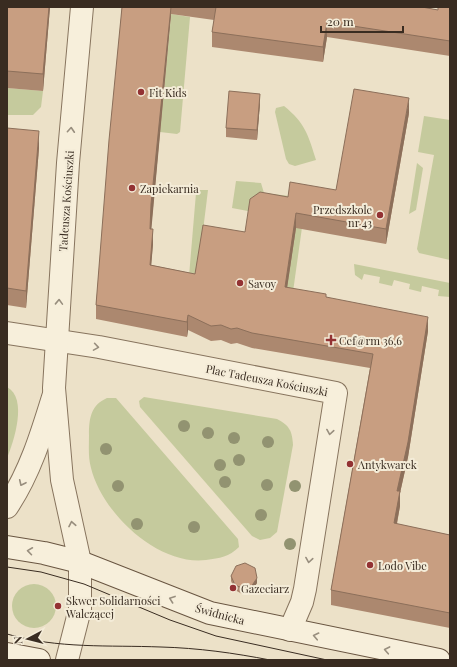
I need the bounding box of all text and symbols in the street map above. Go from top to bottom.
scale bar [321,8,403,34]
text: 20 m [327,13,354,29]
place label: Fit Kids [149,85,187,100]
marker: Fit Kids [136,87,146,97]
one-way arrow [66,127,75,134]
street label: Tadeusza Kościuszki [55,150,77,252]
place label: Zapiekarnia [140,181,199,196]
marker: Zapiekarnia [127,183,137,193]
place label: Przedszkole nr 43 [313,202,372,230]
marker: Przedszkole nr 43 [375,210,385,220]
place label: Savoy [248,276,277,291]
marker: Savoy [235,278,245,288]
one-way arrow [55,299,63,305]
place label: Cef@rm 36,6 [339,333,402,348]
marker: Cef@rm 36,6 [326,335,336,345]
one-way arrow [93,342,99,351]
street label: Plac Tadeusza Kościuszki [205,361,329,399]
one-way arrow [326,429,334,435]
place label: Antykwarek [357,457,417,472]
marker: Antykwarek [345,459,355,469]
one-way arrow [19,479,27,486]
one-way arrow [68,521,77,527]
one-way arrow [27,547,33,556]
one-way arrow [305,557,314,563]
place label: Lodo Vibe [378,558,427,573]
marker: Lodo Vibe [365,560,375,570]
place label: Gazeciarz [241,581,289,596]
marker: Gazeciarz [228,583,238,593]
place label: Skwer Solidarności Walczącej [65,593,160,621]
one-way arrow [168,595,175,603]
street label: Świdnicka [194,600,247,628]
marker: Skwer Solidarności Walczącej [53,601,63,611]
north arrow [8,619,48,659]
one-way arrow [313,632,319,640]
text: N [10,635,26,645]
one-way arrow [384,646,390,654]

